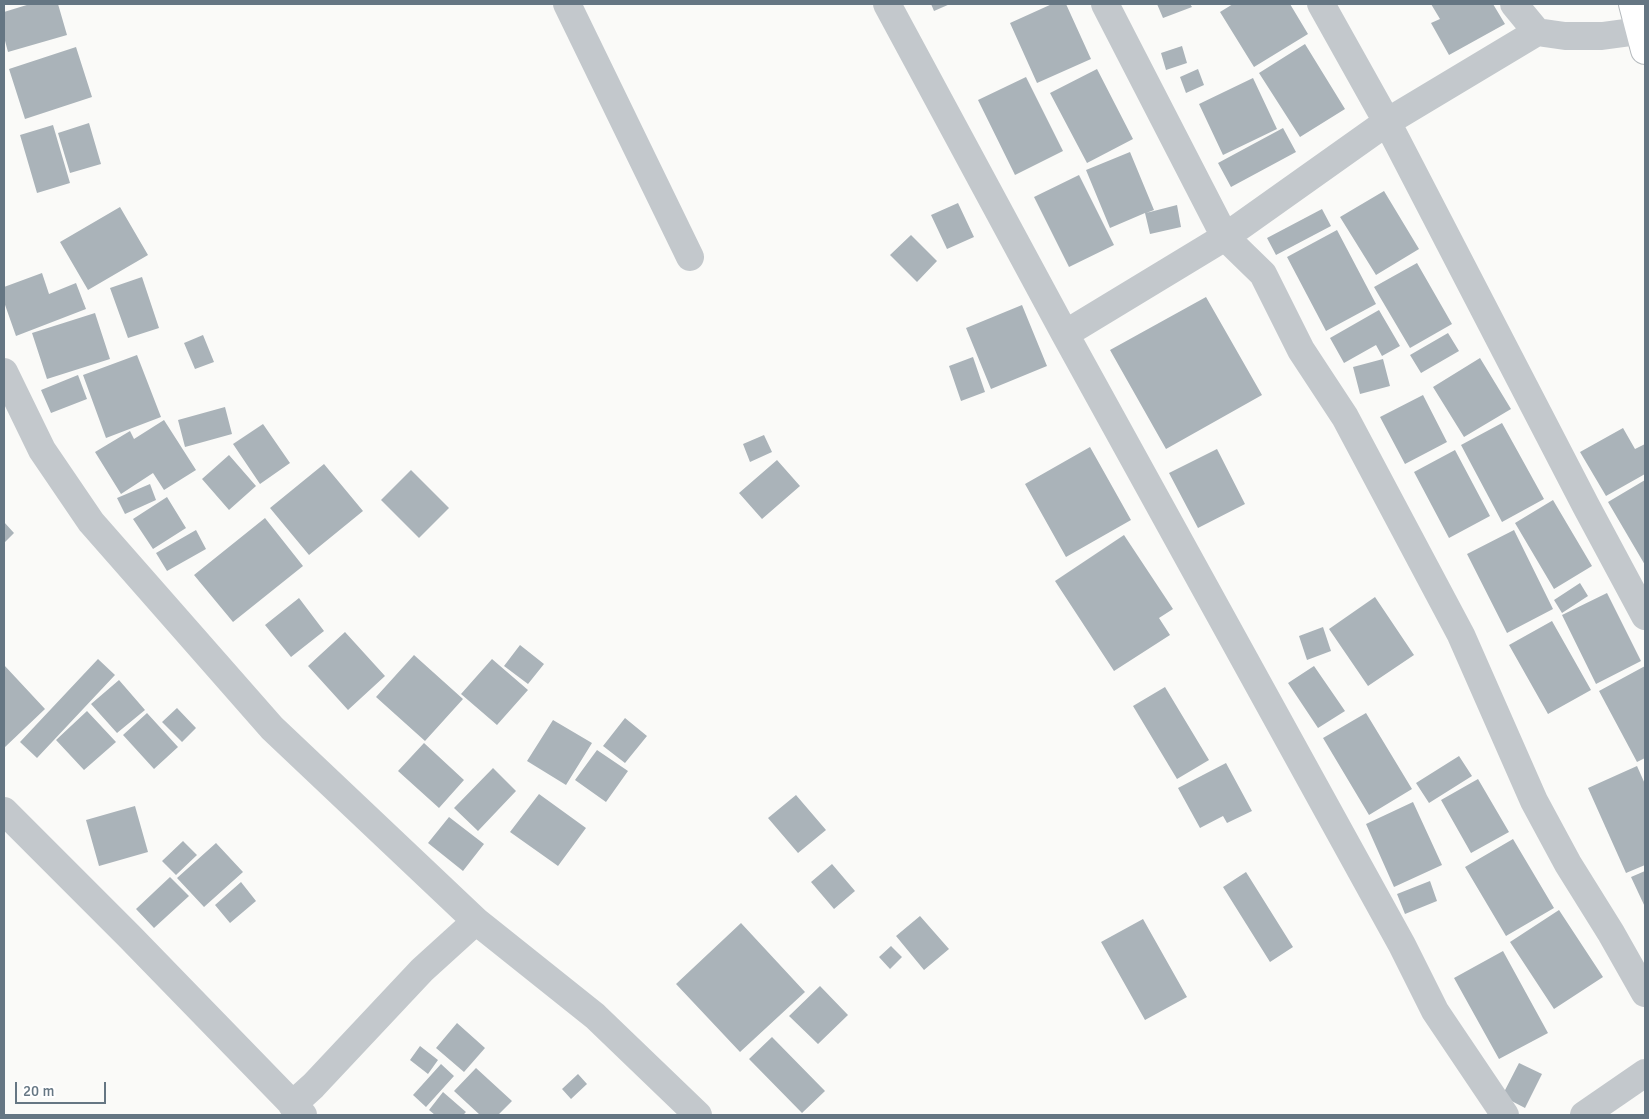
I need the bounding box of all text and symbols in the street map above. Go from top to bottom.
scale bar [18,1072,109,1104]
text: 20 m [23,1082,54,1100]

